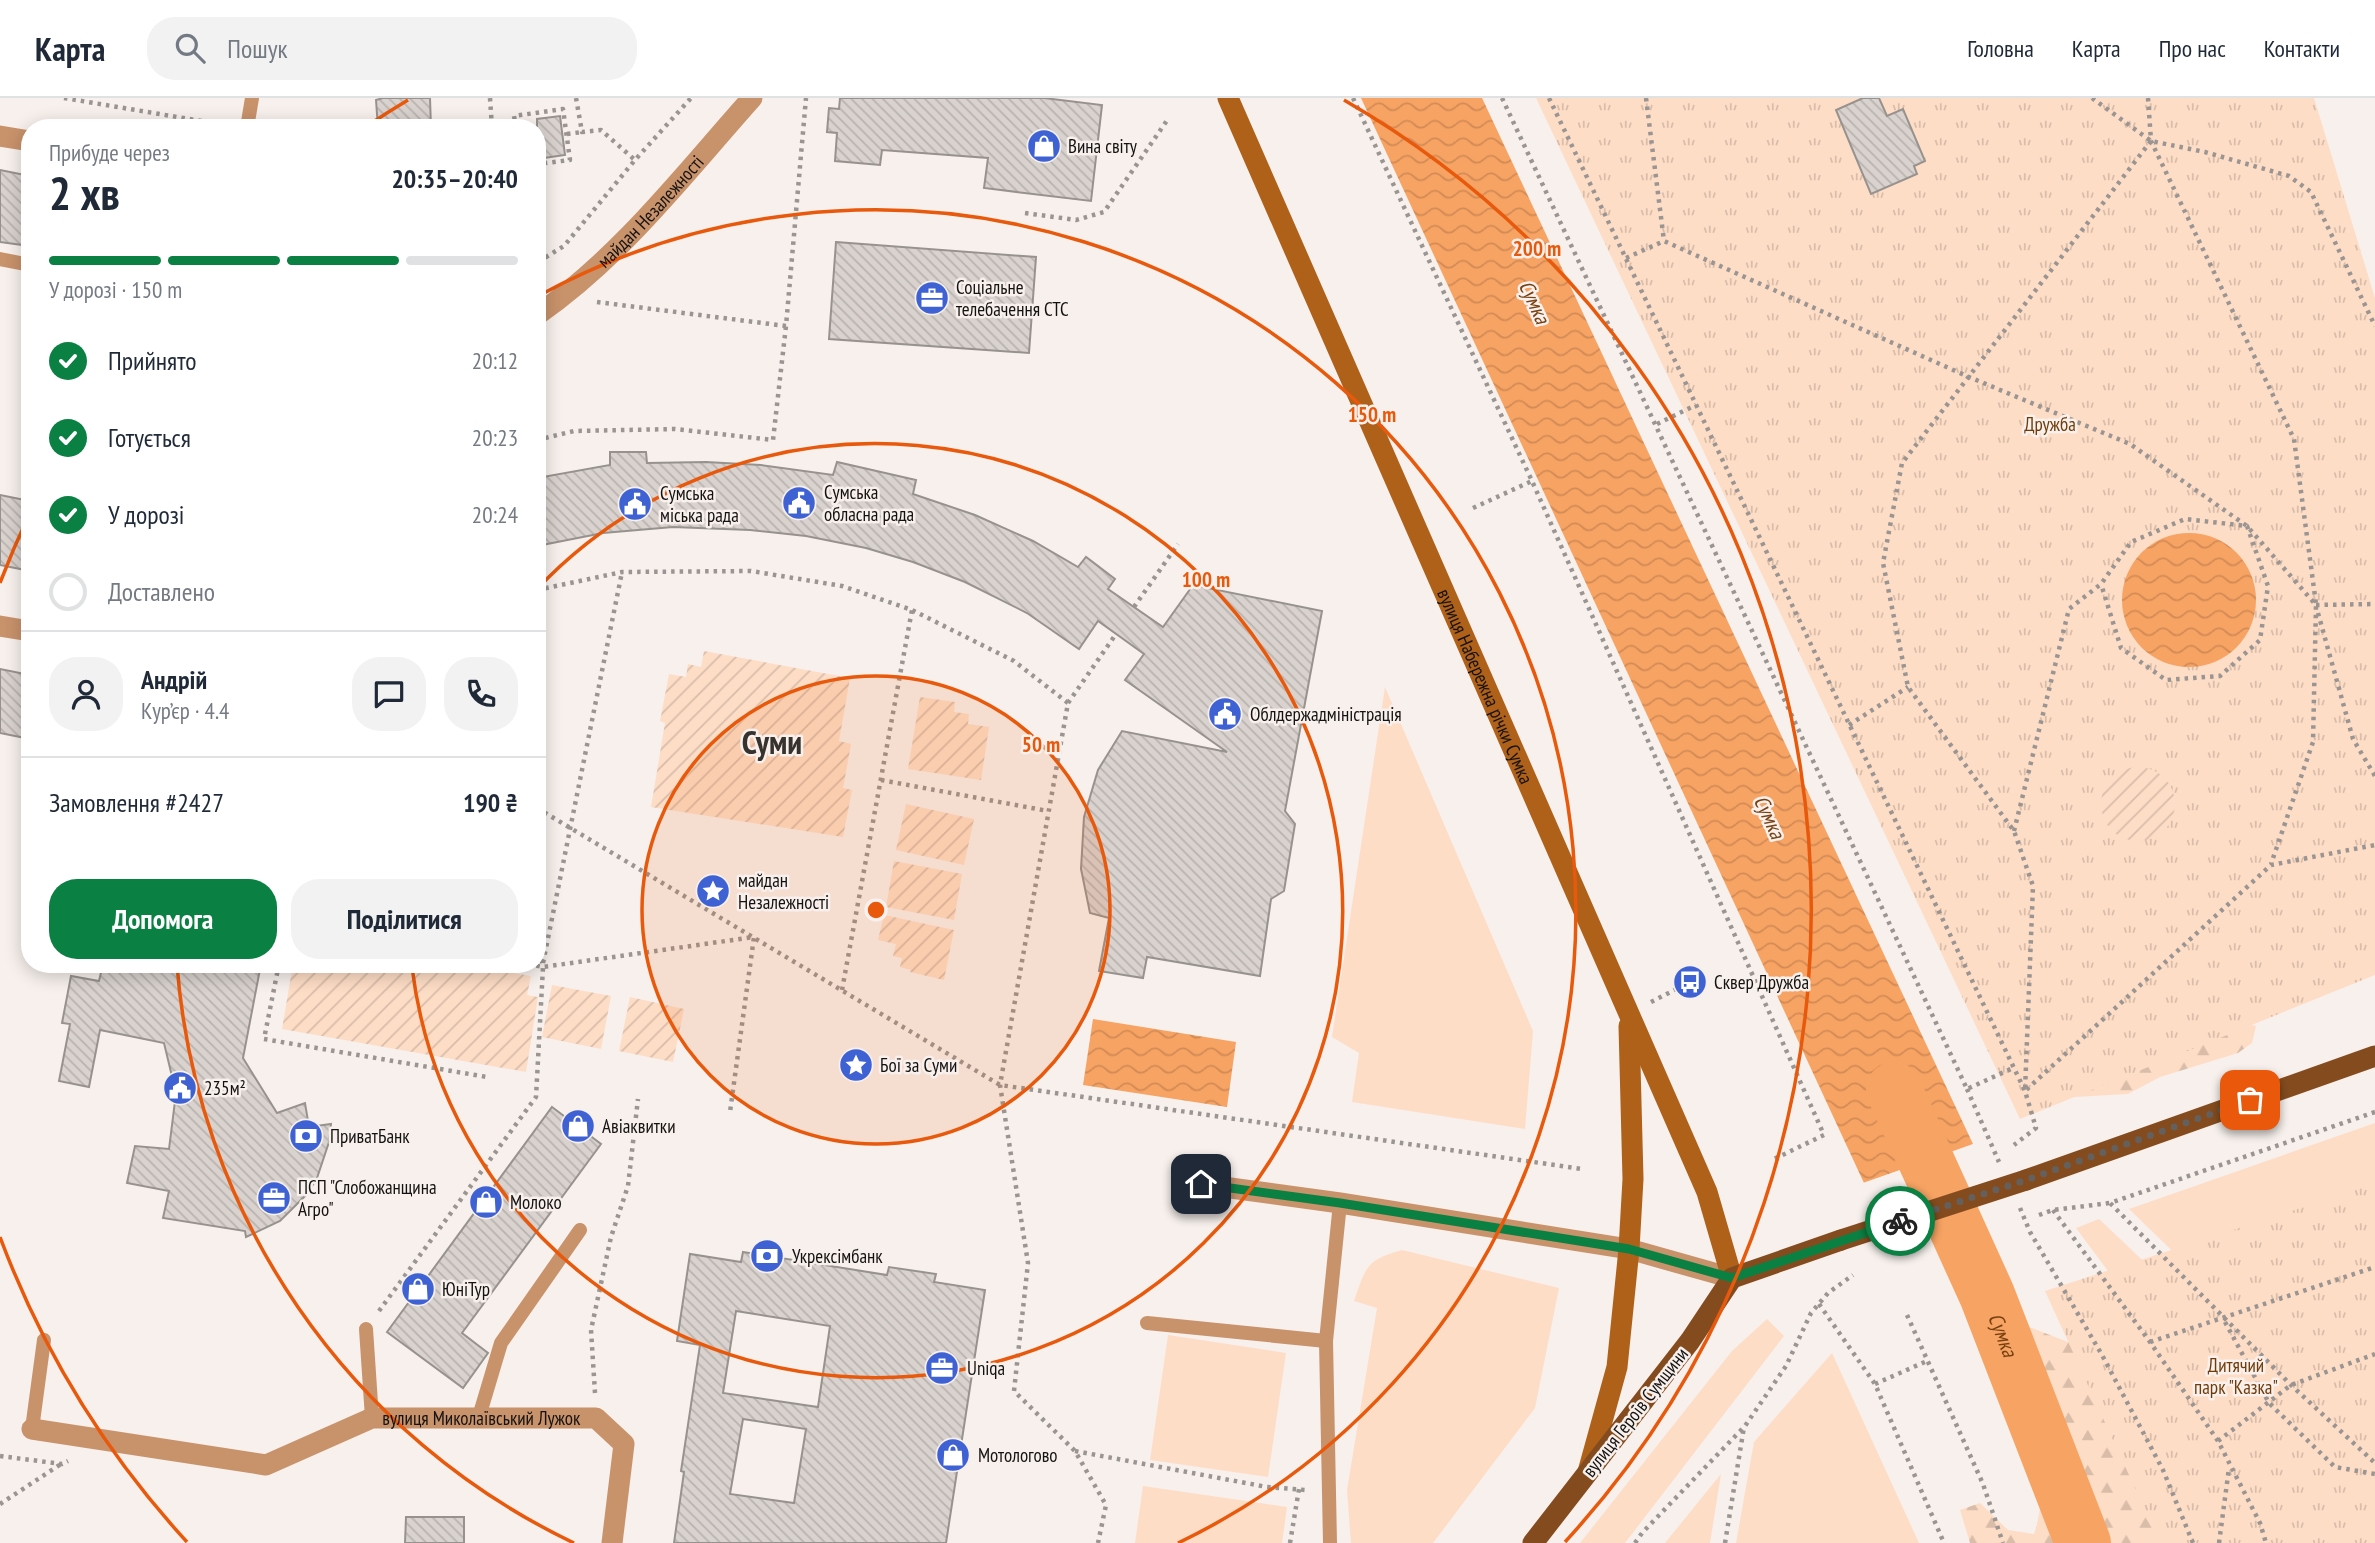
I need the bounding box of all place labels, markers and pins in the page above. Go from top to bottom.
shop icon: Вина світу [1025,127,1063,165]
place label: Вина світу [1068,134,1138,158]
place label: Соціальне телебачення СТС [956,275,1069,321]
office icon: Соціальне телебачення СТС [913,279,951,317]
place label: Сумська обласна рада [824,480,914,526]
place label: Сумська міська рада [660,481,739,527]
public building icon: Сумська обласна рада [780,484,818,522]
public building icon: Сумська міська рада [616,485,654,523]
public building icon: Облдержадміністрація [1206,695,1244,733]
place label: Облдержадміністрація [1250,702,1402,726]
place label: майдан Незалежності [738,868,829,914]
place icon: майдан Незалежності [694,872,732,910]
centre of rings [864,898,888,922]
bus stop icon: Сквер Дружба [1671,963,1709,1001]
place label: Сквер Дружба [1714,970,1809,994]
place icon: Бої за Суми [837,1046,875,1084]
place label: Бої за Суми [880,1053,957,1077]
public building icon: 235м² [161,1069,199,1107]
pin [2220,1070,2280,1130]
place label: 235м² [204,1076,246,1100]
shop icon: Авіаквитки [559,1107,597,1145]
place label: Авіаквитки [602,1114,676,1138]
bank icon: ПриватБанк [287,1117,325,1155]
place label: ПриватБанк [330,1124,410,1148]
pin [1171,1154,1231,1214]
place label: ПСП "Слобожанщина Агро" [298,1175,437,1221]
office icon: ПСП "Слобожанщина Агро" [255,1179,293,1217]
shop icon: Молоко [467,1183,505,1221]
place label: Молоко [510,1190,562,1214]
bank icon: Укрексімбанк [748,1237,786,1275]
place label: Укрексімбанк [792,1244,883,1268]
shop icon: ЮніТур [399,1270,437,1308]
place label: ЮніТур [442,1277,490,1301]
office icon: Uniqa [923,1349,961,1387]
place label: Uniqa [967,1356,1005,1380]
shop icon: Мотологово [934,1436,972,1474]
place label: Мотологово [978,1443,1058,1467]

